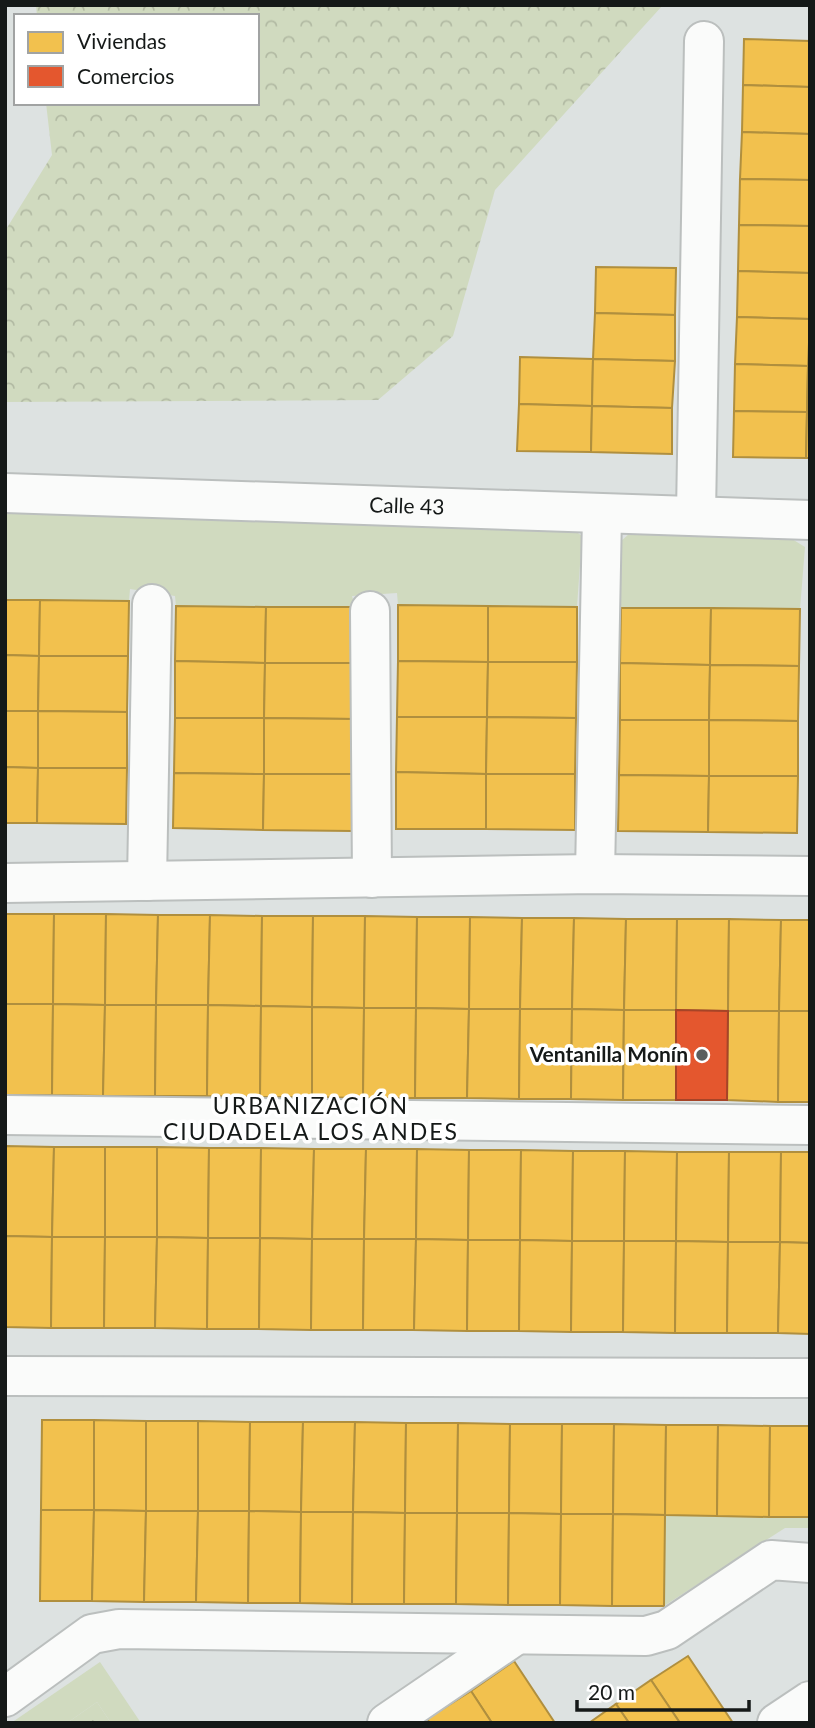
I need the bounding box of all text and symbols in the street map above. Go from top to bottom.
legend [14,14,259,105]
text: Viviendas [77,28,166,53]
text: Comercios [77,63,174,88]
street label: Calle 43 [369,491,445,519]
place label: Ventanilla Monín [529,1041,688,1066]
marker: Ventanilla Monín [694,1047,710,1063]
district label: URBANIZACIÓN CIUDADELA LOS ANDES [163,1091,459,1145]
scale bar [577,1668,748,1712]
text: 20 m [588,1679,635,1704]

